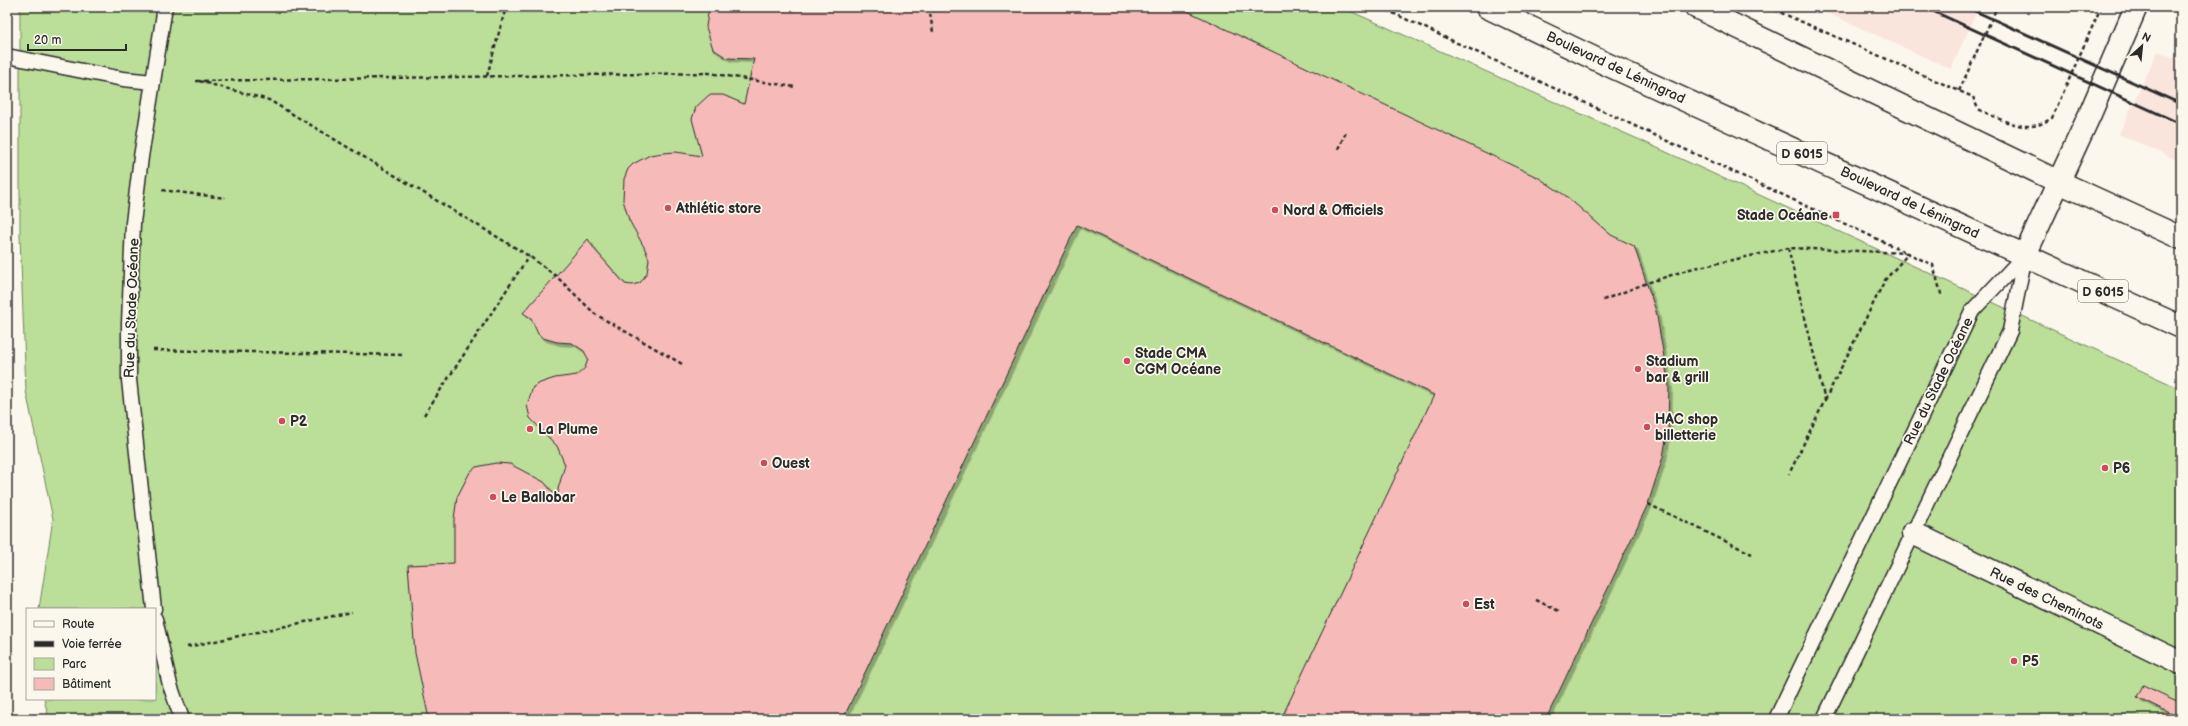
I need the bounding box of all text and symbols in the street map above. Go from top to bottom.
scale bar [28,26,126,52]
north arrow [2122,26,2162,66]
street label: Boulevard de Léningrad [1544,28,1688,107]
text: N [2140,30,2153,45]
text: 20 m [34,33,61,48]
road number: D 6015 [1777,142,1827,164]
street label: Boulevard de Léningrad [1838,163,1982,242]
place label: Athlétic store [675,200,761,217]
place label: Nord & Officiels [1283,202,1384,219]
marker: Athlétic store [663,203,673,213]
marker: Nord & Officiels [1270,205,1280,215]
place label: Stade Océane [1737,207,1828,224]
marker: Stade Océane [1831,210,1841,220]
street label: Rue du Stade Océane [121,238,142,378]
road number: D 6015 [2078,280,2128,302]
street label: Rue du Stade Océane [1900,315,1977,448]
place label: Stade CMA CGM Océane [1135,345,1221,378]
place label: Stadium bar & grill [1646,353,1709,386]
marker: Stade CMA CGM Océane [1122,356,1132,366]
marker: Stadium bar & grill [1633,364,1643,374]
place label: HAC shop billetterie [1655,411,1718,444]
place label: P2 [290,413,308,430]
marker: P2 [277,416,287,426]
place label: La Plume [538,421,598,438]
marker: HAC shop billetterie [1642,422,1652,432]
marker: La Plume [525,424,535,434]
place label: Ouest [772,455,810,472]
marker: Ouest [759,458,769,468]
place label: P6 [2113,460,2130,477]
marker: P6 [2100,463,2110,473]
place label: Le Ballobar [501,489,576,506]
marker: Le Ballobar [488,492,498,502]
street label: Rue des Cheminots [1987,564,2107,633]
place label: Est [1474,596,1495,613]
marker: Est [1461,599,1471,609]
legend [26,608,156,700]
text: Route [62,617,94,632]
text: Voie ferrée [62,637,122,652]
place label: P5 [2022,653,2039,670]
marker: P5 [2009,656,2019,666]
text: Parc [62,657,86,672]
text: Bâtiment [62,677,111,692]

